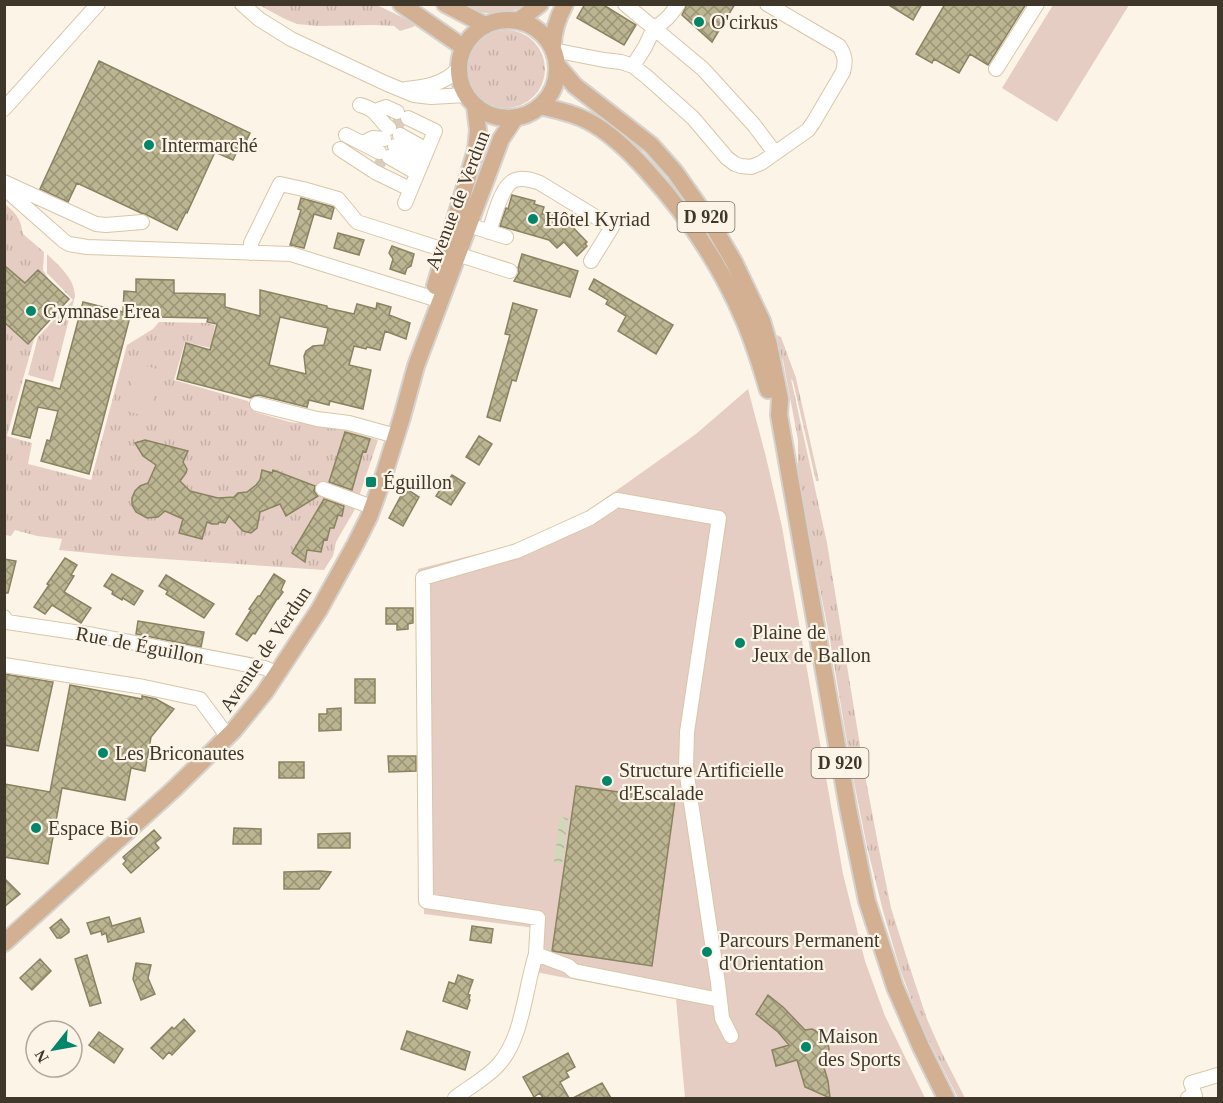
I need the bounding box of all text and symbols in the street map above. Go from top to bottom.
place label: O'cirkus [711,11,778,33]
marker: O'cirkus [692,15,706,29]
street label: Avenue de Verdun [420,127,494,273]
place label: Intermarché [161,134,258,156]
marker: Intermarché [142,138,156,152]
road number: D 920 [678,202,734,232]
place label: Hôtel Kyriad [545,208,650,231]
marker: Hôtel Kyriad [526,212,540,226]
place label: Gymnase Erea [43,300,160,323]
marker: Gymnase Erea [24,304,38,318]
place label: Éguillon [383,471,452,494]
marker: Éguillon [364,475,378,489]
street label: Avenue de Verdun [215,582,315,716]
place label: Plaine de Jeux de Ballon [752,621,871,666]
street label: Rue de Éguillon [74,622,206,669]
marker: Plaine de Jeux de Ballon [733,636,747,650]
place label: Les Briconautes [115,742,245,764]
marker: Les Briconautes [96,746,110,760]
road number: D 920 [812,748,868,778]
place label: Structure Artificielle d'Escalade [619,759,784,804]
marker: Structure Artificielle d'Escalade [600,774,614,788]
place label: Espace Bio [48,817,139,840]
marker: Espace Bio [29,821,43,835]
place label: Parcours Permanent d'Orientation [719,929,880,974]
marker: Parcours Permanent d'Orientation [700,945,714,959]
north arrow [24,1019,84,1079]
place label: Maison des Sports [818,1025,901,1071]
marker: Maison des Sports [799,1040,813,1054]
text: N [31,1047,52,1066]

